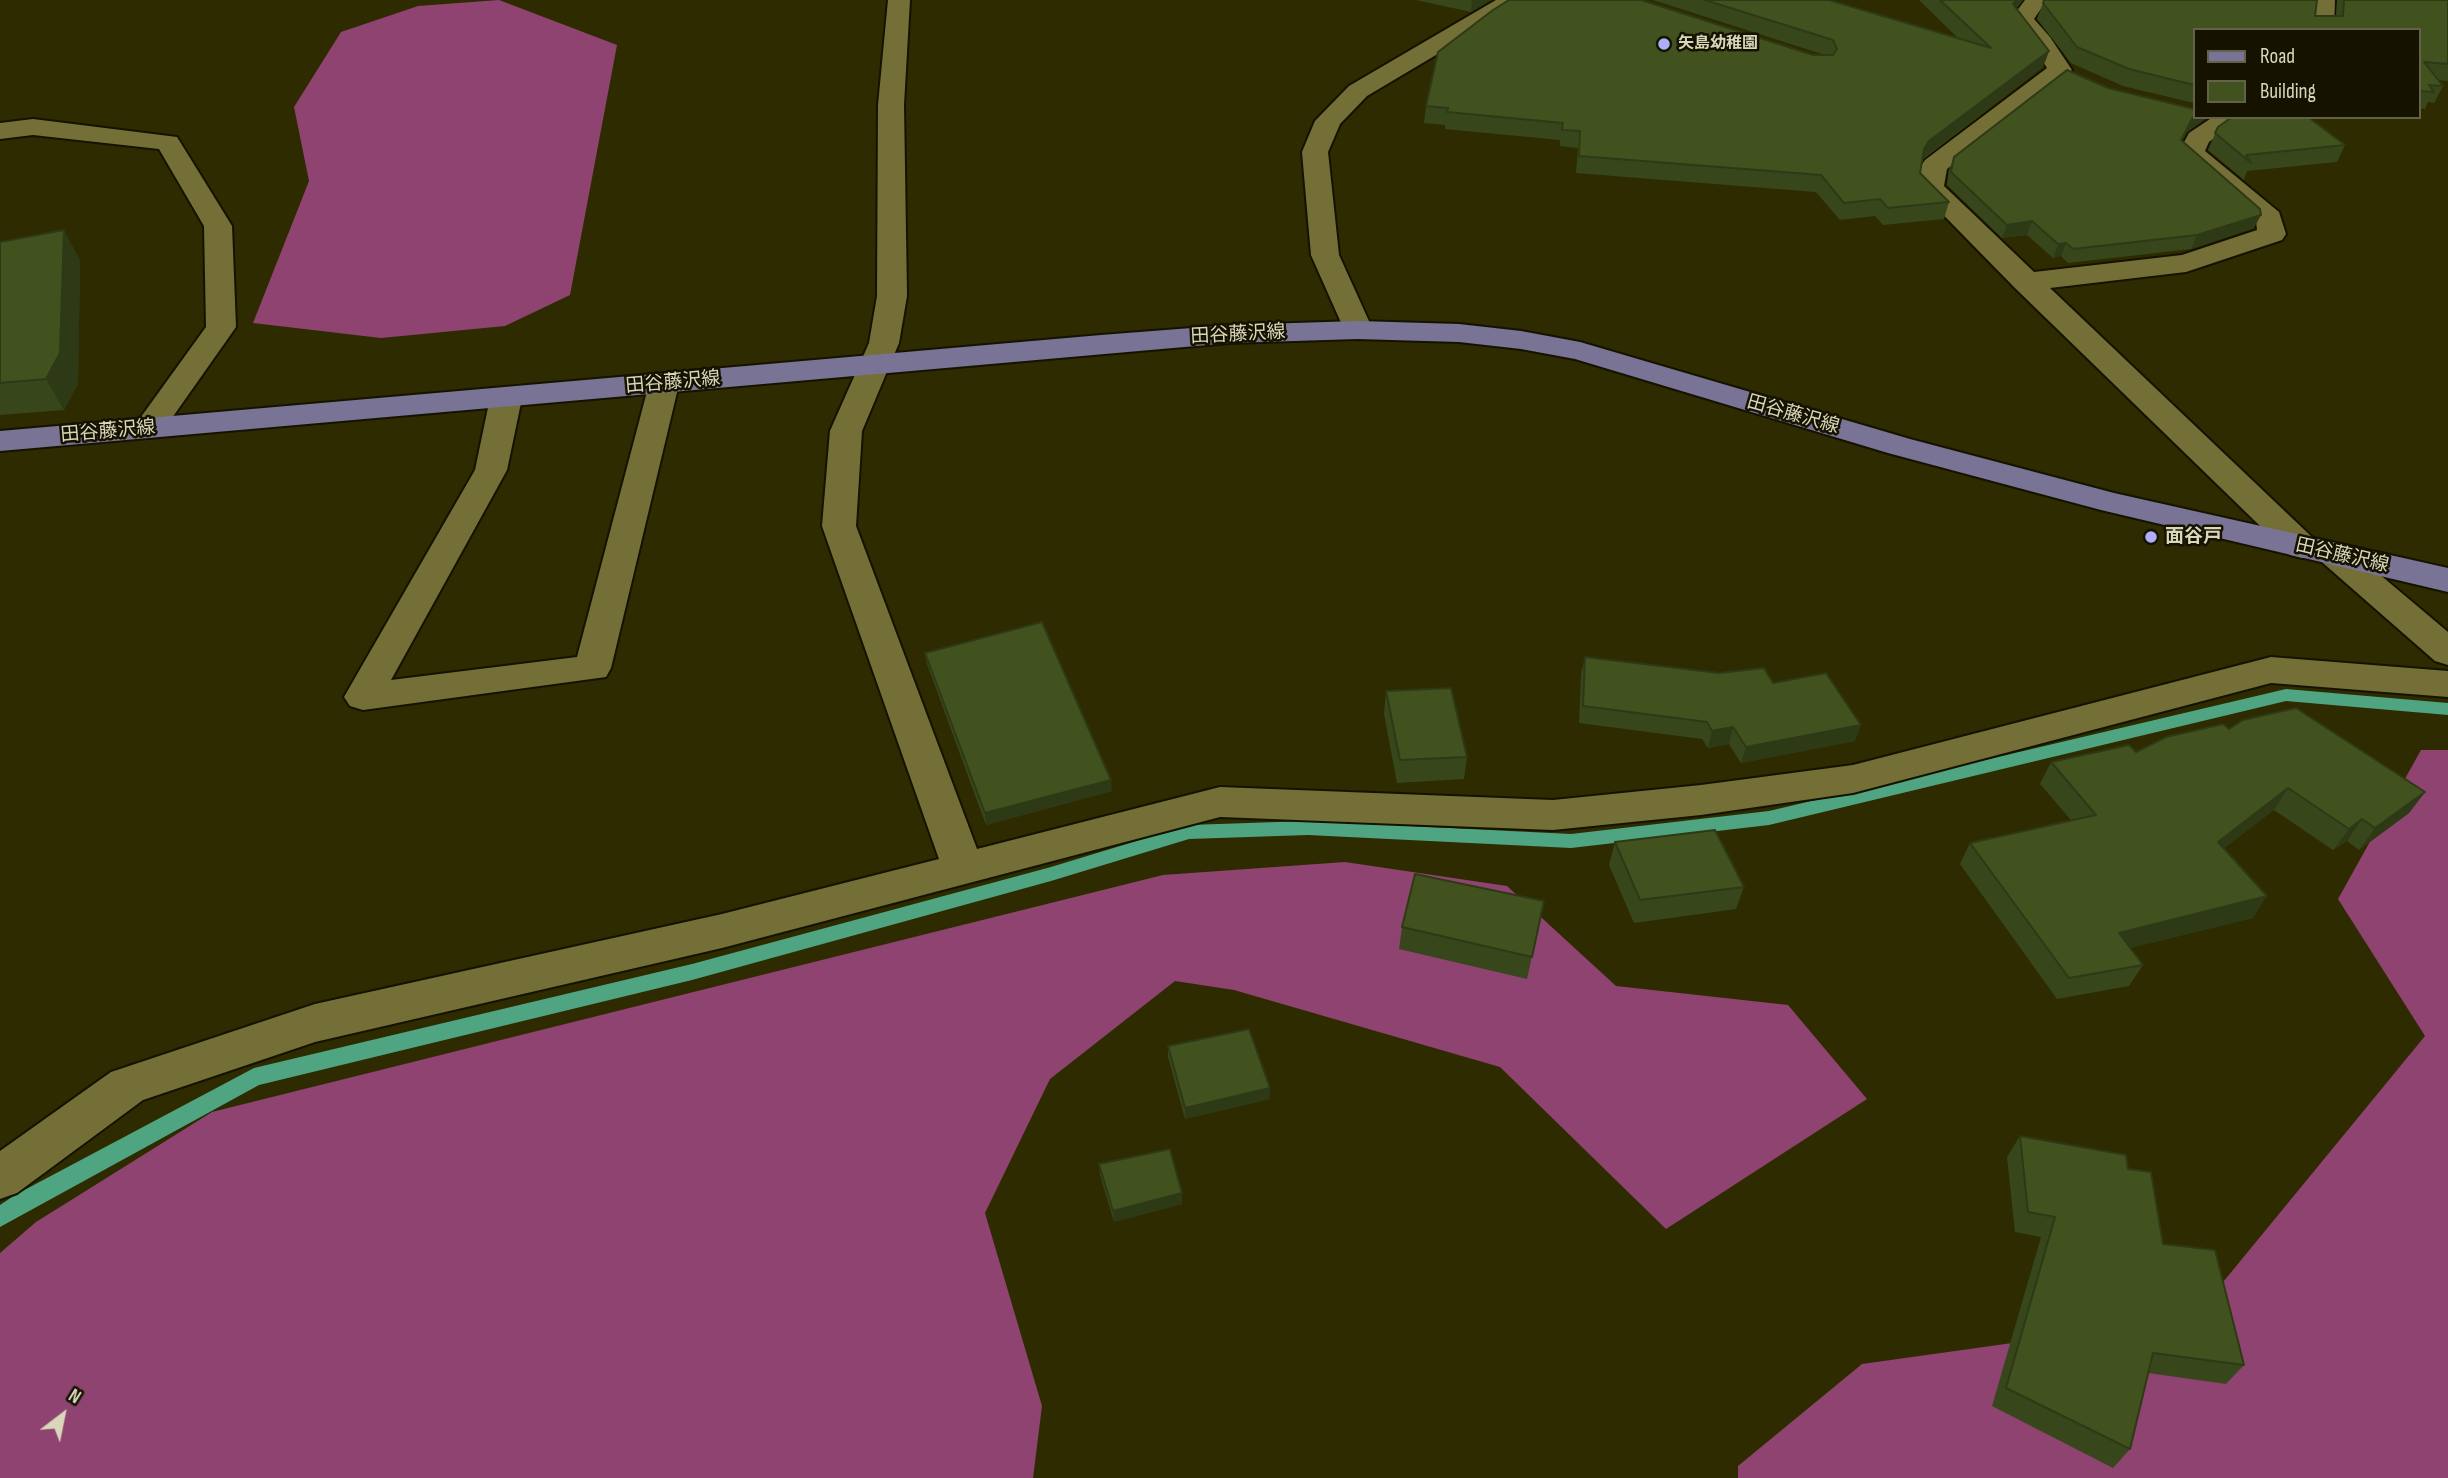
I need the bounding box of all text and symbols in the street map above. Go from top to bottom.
legend [2192,28,2420,119]
place label: 矢島幼稚園 [1678,34,1758,54]
marker: 矢島幼稚園 [1656,36,1672,52]
text: Road [2260,44,2295,69]
text: Building [2260,79,2316,104]
street label: 田谷藤沢線 [1190,321,1286,349]
street label: 田谷藤沢線 [625,368,721,398]
street label: 田谷藤沢線 [1744,391,1842,439]
street label: 田谷藤沢線 [60,417,156,447]
place label: 面谷戸 [2165,526,2222,548]
marker: 面谷戸 [2143,529,2159,545]
street label: 田谷藤沢線 [2293,534,2391,578]
north arrow [28,1380,98,1450]
text: N [64,1384,85,1409]

